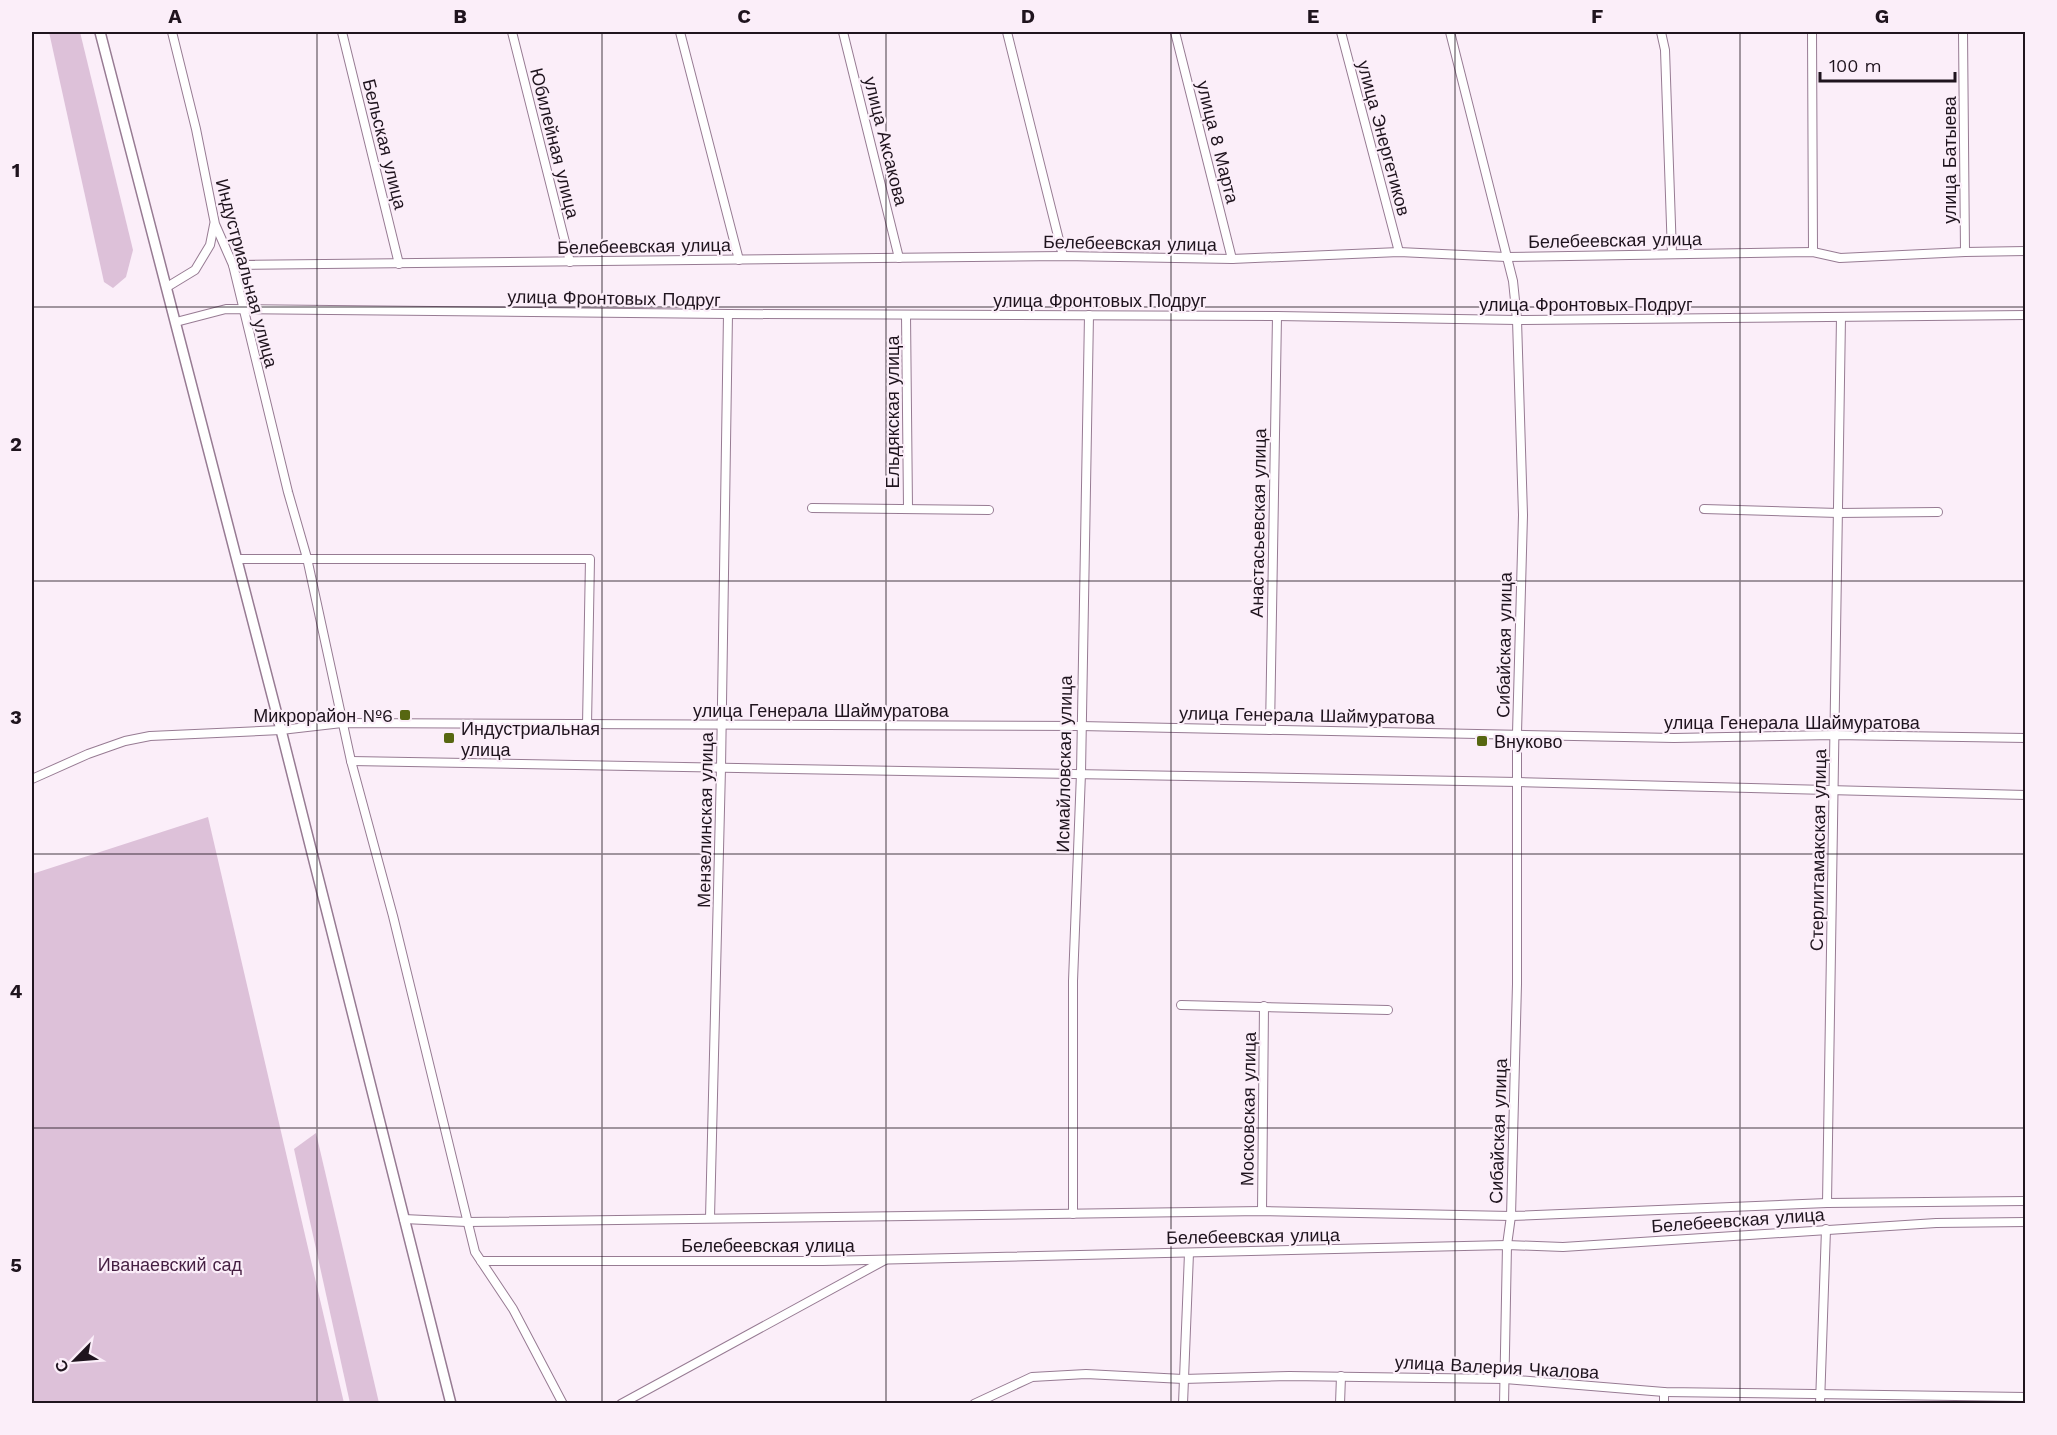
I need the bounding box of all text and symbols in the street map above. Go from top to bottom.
text: A [168,4,182,28]
text: B [453,4,467,28]
text: C [737,4,751,28]
text: D [1021,4,1035,28]
text: E [1307,4,1319,28]
text: F [1591,4,1603,28]
text: G [1875,4,1889,28]
scale bar [1820,45,1955,83]
text: 100 m [1829,55,1882,76]
street label: улица Энергетиков [1353,58,1415,218]
street label: Юбилейная улица [526,66,584,221]
street label: улица Аксакова [860,74,912,209]
street label: Бельская улица [359,77,412,212]
street label: улица 8 Марта [1193,78,1244,206]
street label: улица Батыева [1939,95,1960,224]
text: 1 [12,158,20,182]
street label: Индустриальная улица [212,176,283,371]
street label: Белебеевская улица [1528,228,1703,252]
street label: Белебеевская улица [1043,231,1218,255]
street label: Белебеевская улица [557,234,732,258]
street label: улица Фронтовых Подруг [507,286,721,310]
street label: улица Фронтовых Подруг [993,290,1207,311]
street label: улица Фронтовых Подруг [1479,294,1693,315]
street label: Ельдякская улица [882,335,903,488]
street label: Анастасьевская улица [1246,427,1270,618]
text: 2 [10,432,22,456]
street label: Сибайская улица [1492,571,1516,718]
street label: Исмайловская улица [1052,674,1076,853]
street label: улица Генерала Шаймуратова [693,700,950,721]
street label: улица Генерала Шаймуратова [1179,702,1436,728]
text: 3 [10,705,22,729]
place label: Микрорайон №6 [253,705,393,726]
marker: Микрорайон №6 [398,708,412,722]
street label: улица Генерала Шаймуратова [1664,712,1921,733]
place label: Индустриальная улица [461,718,600,760]
marker: Индустриальная улица [442,731,456,745]
street label: Мензелинская улица [693,731,717,908]
place label: Внуково [1494,731,1562,752]
marker: Внуково [1475,734,1489,748]
street label: Стерлитамакская улица [1806,748,1830,951]
text: 4 [10,979,23,1003]
street label: Московская улица [1236,1031,1260,1186]
street label: Сибайская улица [1485,1057,1511,1204]
street label: Белебеевская улица [1651,1203,1826,1237]
street label: Белебеевская улица [1166,1224,1341,1248]
street label: Белебеевская улица [681,1235,856,1256]
text: 5 [10,1253,22,1277]
park label: Иванаевский сад [98,1254,243,1275]
north arrow [45,1330,105,1390]
street label: улица Валерия Чкалова [1394,1351,1601,1383]
text: С [51,1356,73,1375]

